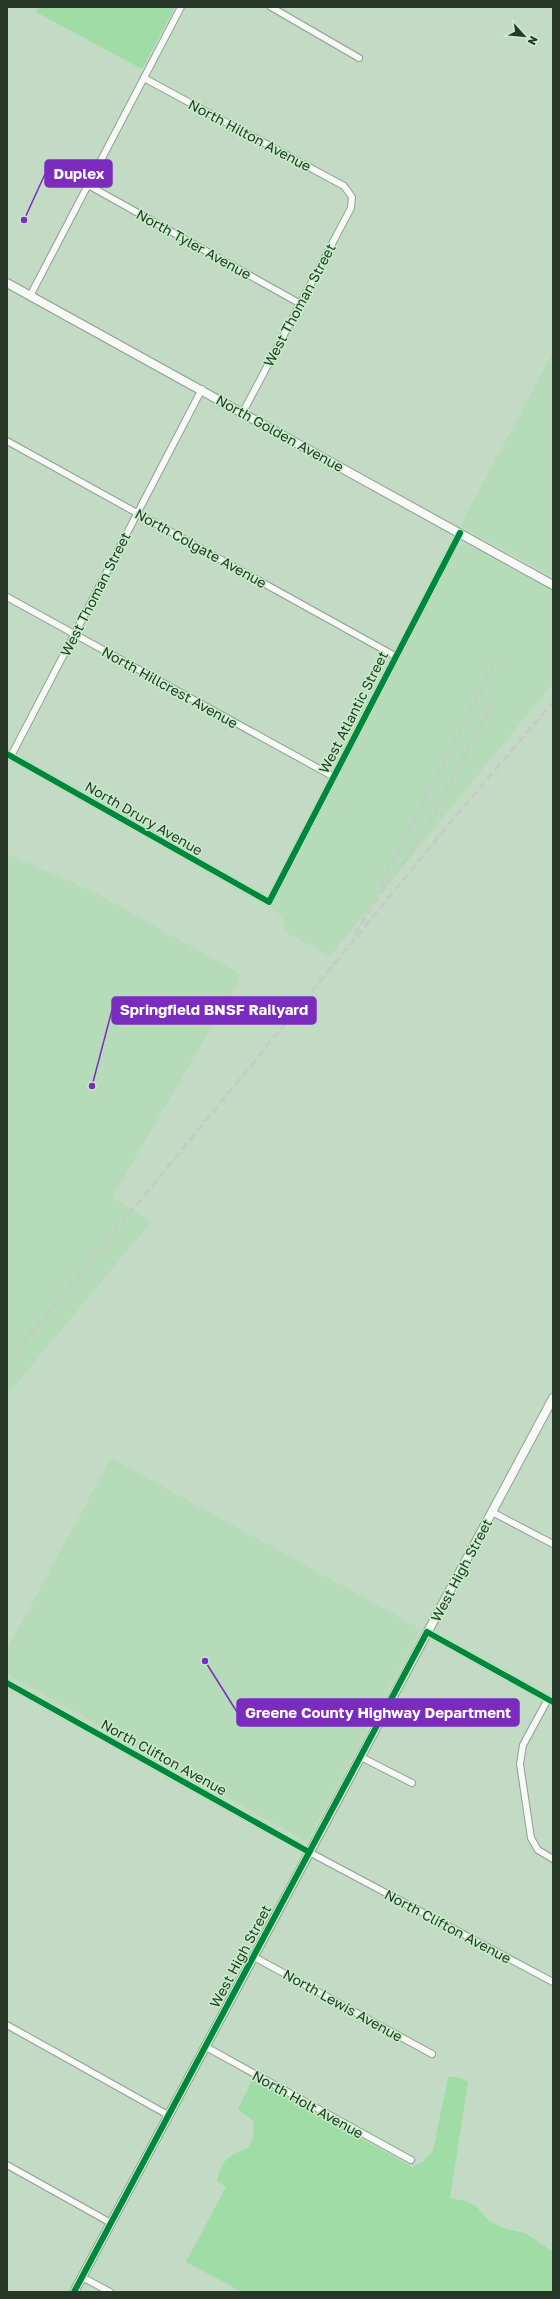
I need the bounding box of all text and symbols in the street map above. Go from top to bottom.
north arrow [504,16,544,56]
text: N [526,34,541,47]
street label: North Hilton Avenue [186,95,314,175]
callout: Duplex [45,160,112,187]
text: Duplex [53,164,105,182]
street label: North Tyler Avenue [134,205,254,283]
street label: West Thoman Street [259,240,339,370]
street label: North Golden Avenue [213,391,347,475]
street label: North Colgate Avenue [132,505,270,591]
street label: West Thoman Street [56,529,134,659]
street label: North Hillcrest Avenue [99,643,241,731]
street label: West Atlantic Street [315,648,391,776]
street label: North Drury Avenue [82,777,206,859]
callout: Springfield BNSF Railyard [112,997,316,1024]
text: Springfield BNSF Railyard [120,1000,308,1018]
street label: West High Street [427,1516,495,1624]
callout: Greene County Highway Department [237,1699,519,1726]
text: Greene County Highway Department [245,1703,511,1721]
street label: North Clifton Avenue [98,1715,230,1799]
street label: North Clifton Avenue [382,1885,514,1967]
street label: West High Street [206,1902,274,2010]
street label: North Lewis Avenue [280,1965,406,2045]
street label: North Holt Avenue [250,2066,366,2142]

